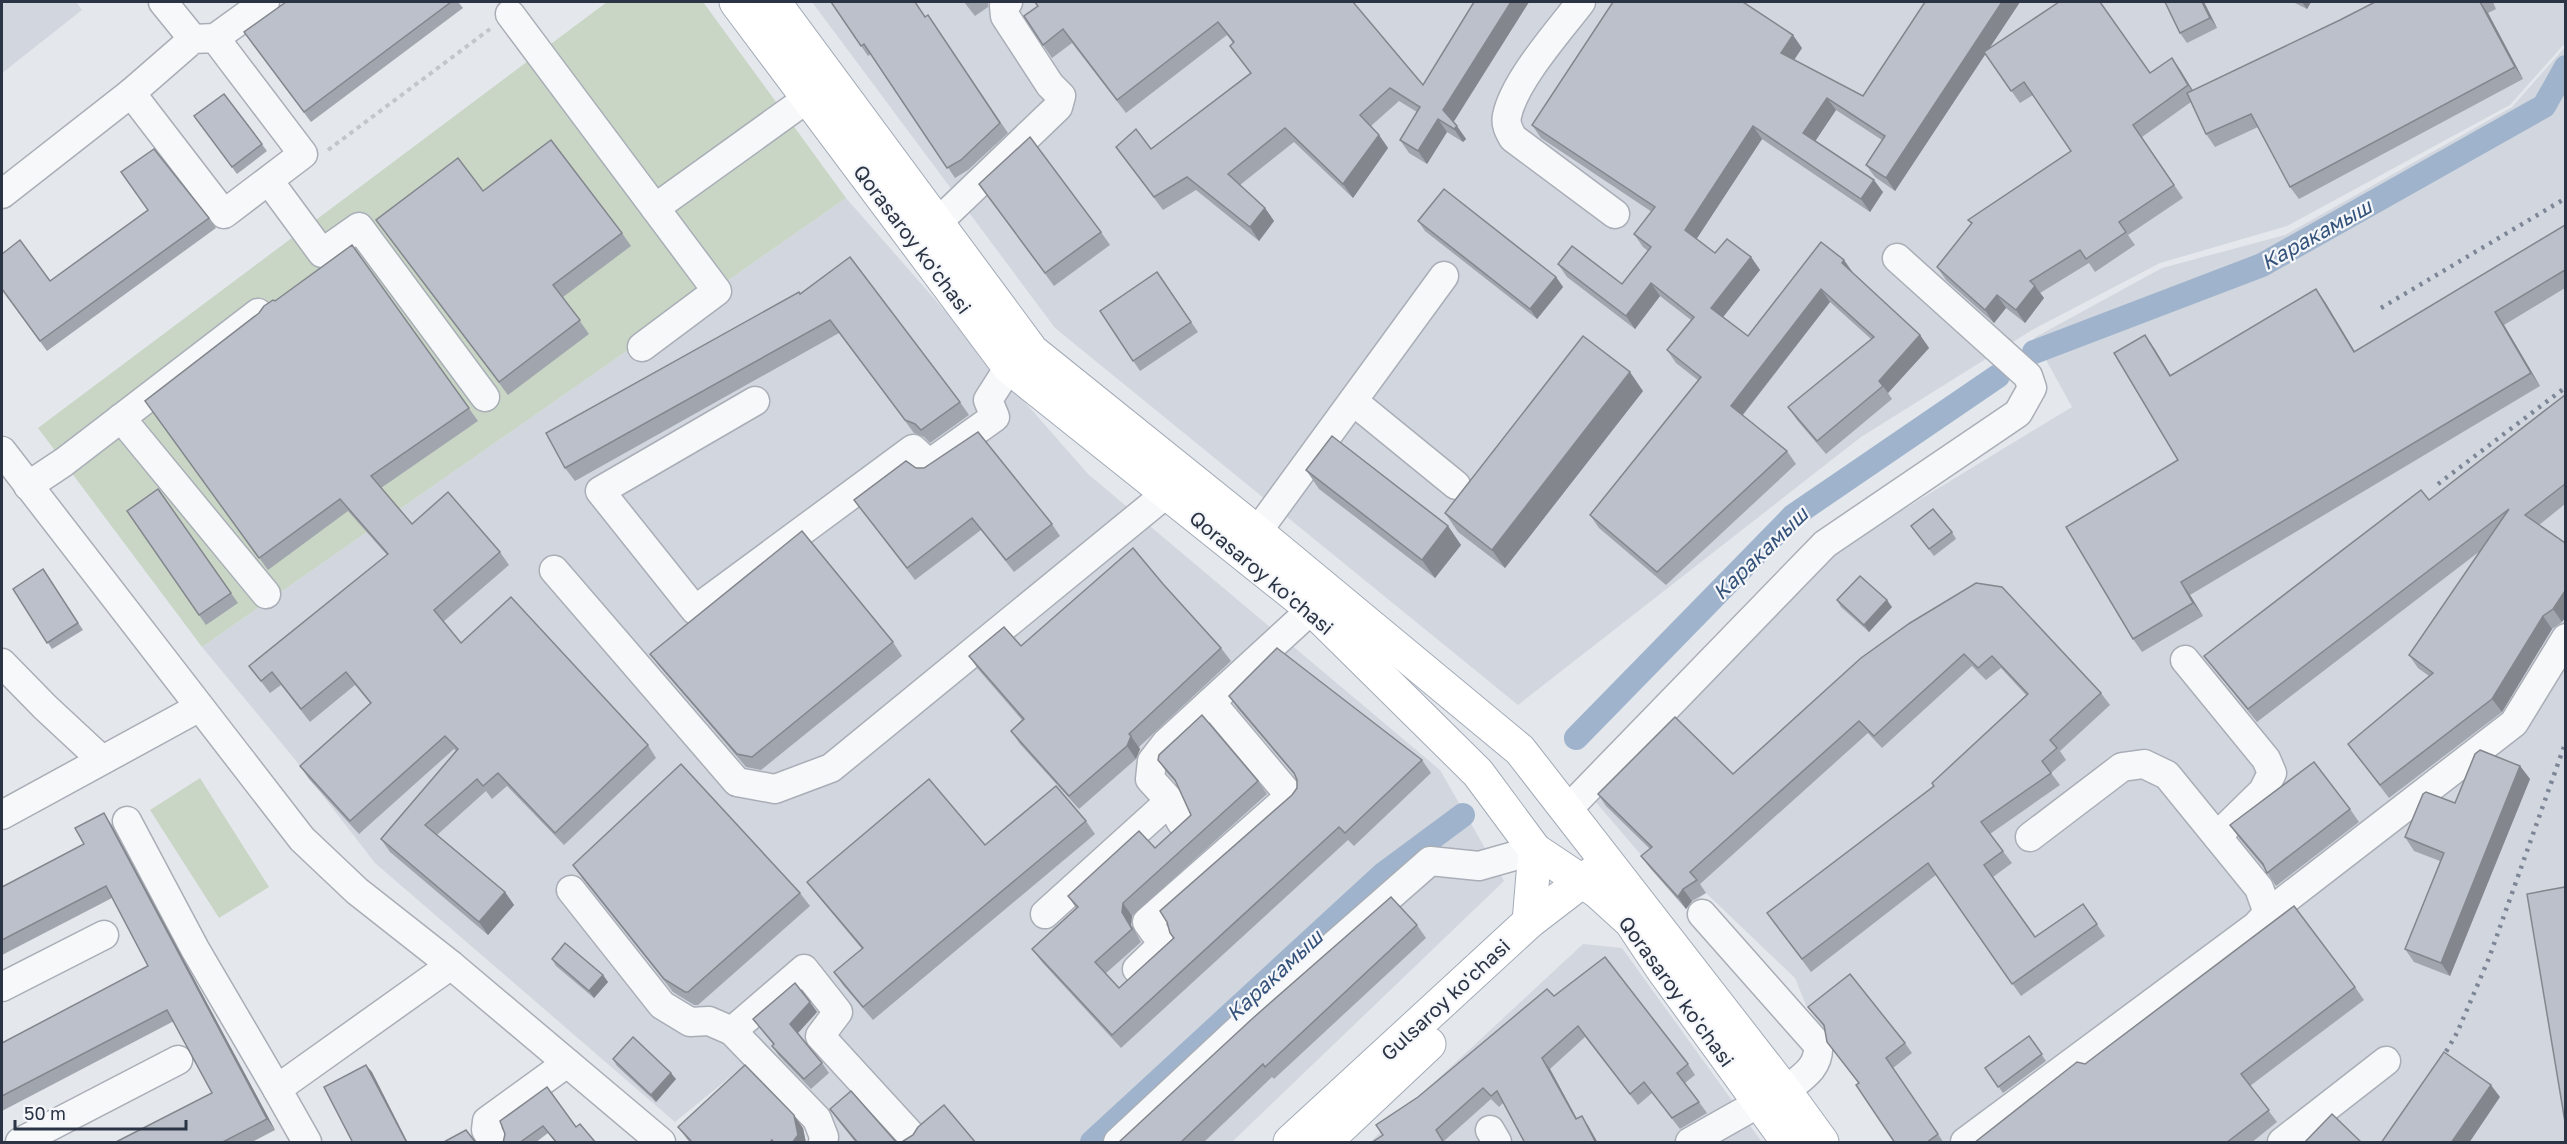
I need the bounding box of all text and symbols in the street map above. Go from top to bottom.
street label: Qorasaroy ko'chasi [849,160,977,318]
water label: Каракамыш [2256,192,2378,275]
water label: Каракамыш [1707,500,1814,605]
street label: Qorasaroy ko'chasi [1185,505,1339,639]
street label: Qorasaroy ko'chasi [1614,911,1740,1071]
water label: Каракамыш [1220,922,1329,1026]
street label: Gulsaroy ko'chasi [1376,933,1514,1065]
scale bar [15,1093,186,1131]
text: 50 m [24,1102,66,1124]

